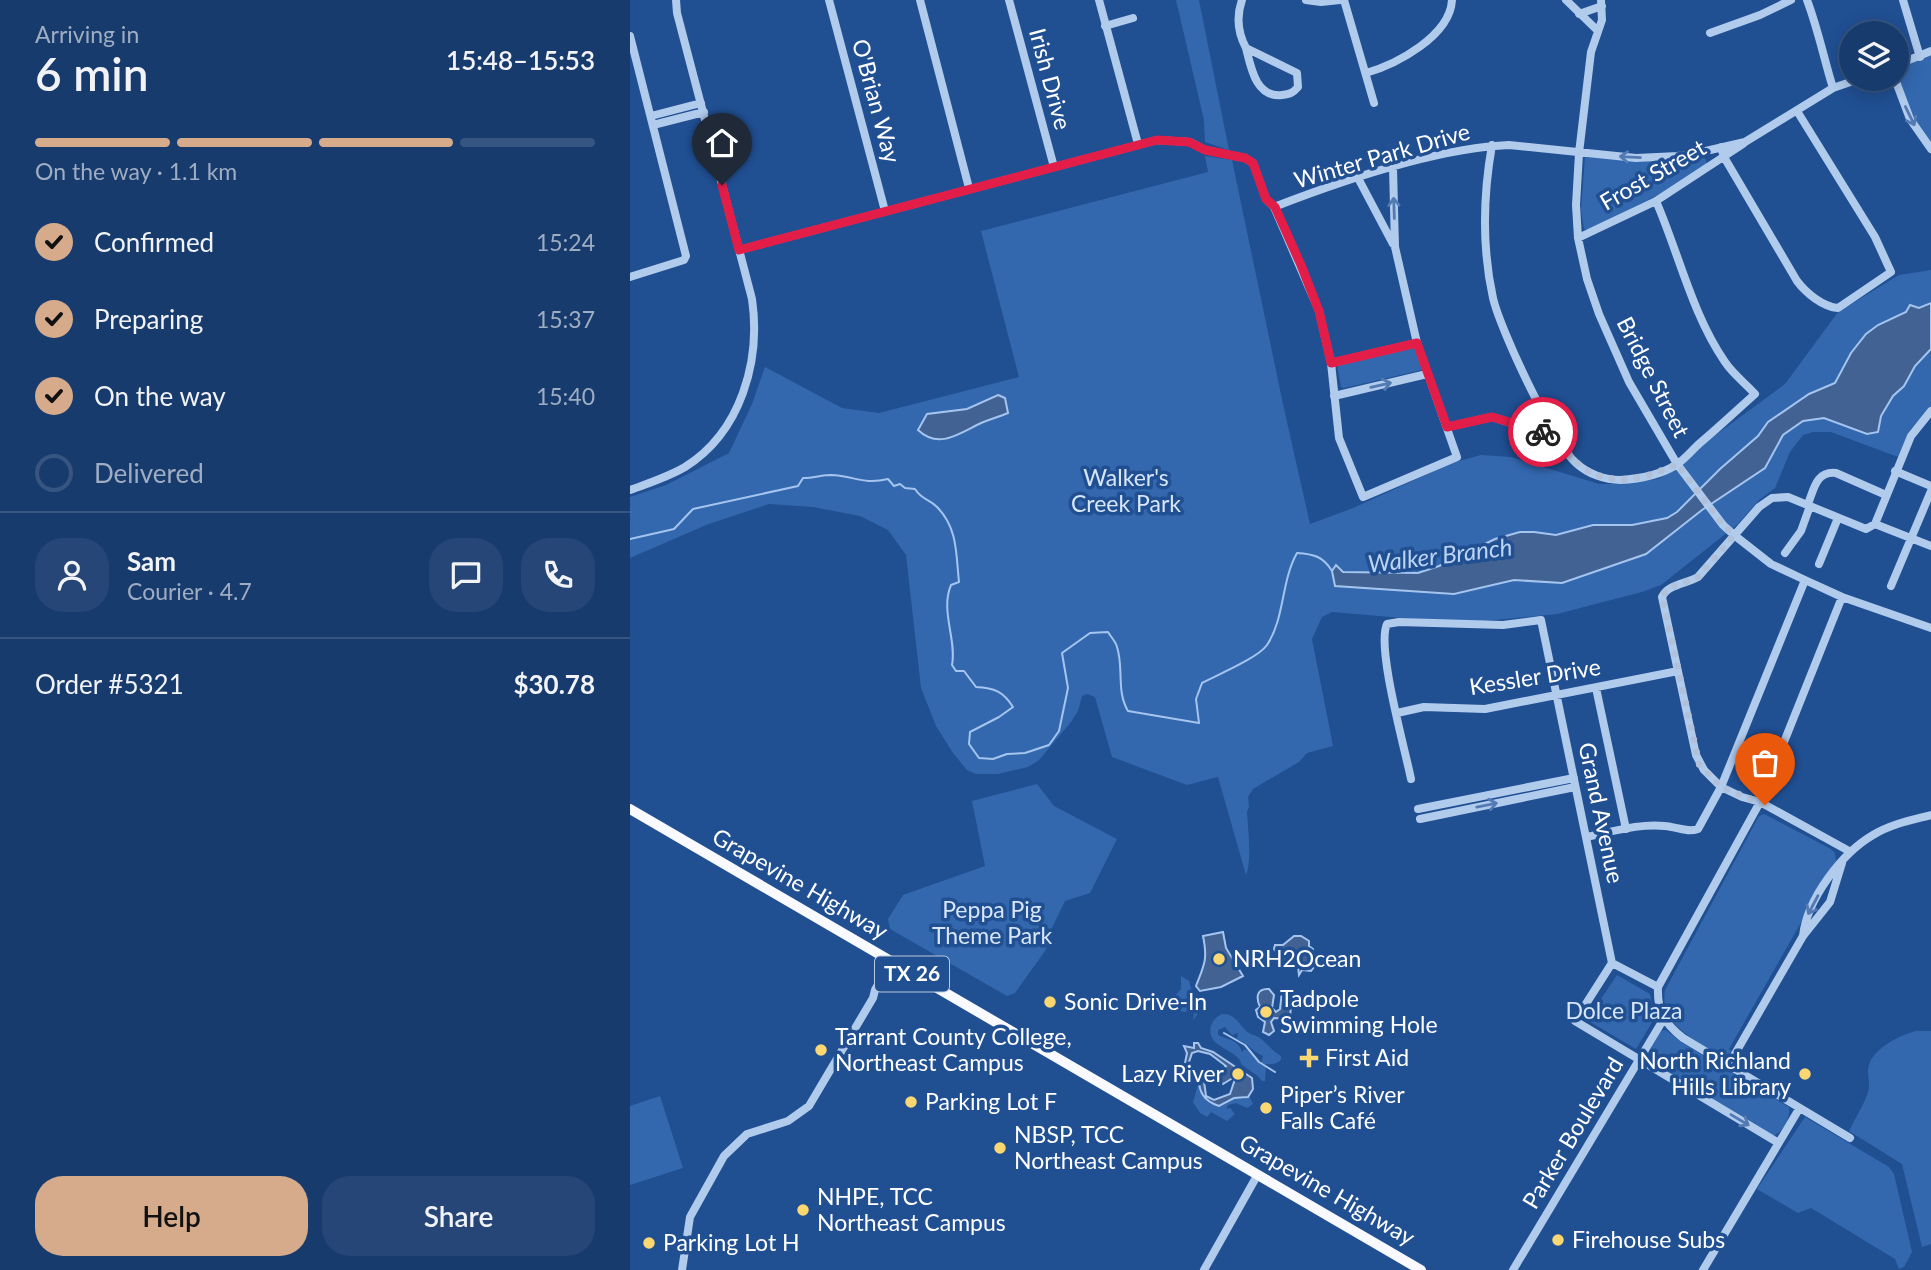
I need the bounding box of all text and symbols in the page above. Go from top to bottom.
text: Arriving in [35,20,139,48]
map controls [1839,21,1909,91]
button: layers [1839,21,1909,91]
street label: Irish Drive [1024,25,1078,132]
street label: O'Brian Way [847,36,907,166]
text: 15:48–15:53 [446,44,595,76]
text: 6 min [35,46,149,101]
one-way arrow [1904,105,1917,126]
pin [692,113,752,185]
street label: Winter Park Drive [1291,117,1473,194]
icon: home [703,124,741,162]
street label: Frost Street [1595,132,1711,216]
one-way arrow [1619,150,1641,163]
text: On the way · 1.1 km [35,157,237,185]
one-way arrow [1388,196,1401,219]
icon: check [35,223,73,261]
text: Confirmed [94,226,214,258]
text: 15:24 [536,228,595,256]
icon: check [35,300,73,338]
text: Preparing [94,303,203,335]
text: 15:37 [536,305,595,333]
street label: Bridge Street [1612,311,1697,442]
icon: check [35,377,73,415]
one-way arrow [1369,378,1392,391]
text: On the way [94,380,226,412]
text: 15:40 [536,382,595,410]
courier [1508,397,1578,467]
icon: bike [1524,413,1562,451]
text: Delivered [94,457,204,489]
park label: Walker's Creek Park [1071,463,1181,517]
water label: Walker Branch [1366,531,1514,578]
button: person [35,538,109,612]
button: chat [429,538,503,612]
button: phone [521,538,595,612]
text: Sam [127,545,176,577]
text: Courier · 4.7 [127,577,252,605]
street label: Kessler Drive [1467,652,1603,700]
text: Order #5321 [35,668,184,700]
text: $30.78 [513,668,595,700]
pin [1735,733,1795,805]
street label: Grand Avenue [1573,740,1631,886]
icon: bag [1746,744,1784,782]
one-way arrow [1475,798,1498,812]
street label: Grapevine Highway [708,822,893,945]
one-way arrow [1805,894,1819,915]
park label: Peppa Pig Theme Park [932,895,1052,949]
place label: NRH2Ocean [1233,944,1361,972]
marker: NRH2Ocean [1211,951,1227,967]
road number: TX 26 [875,956,949,992]
place label: Tadpole Swimming Hole [1280,984,1438,1038]
place label: Sonic Drive-In [1064,987,1207,1015]
marker: Sonic Drive-In [1042,994,1058,1010]
park label: Dolce Plaza [1565,996,1683,1024]
marker: Tadpole Swimming Hole [1258,1004,1274,1020]
place label: Tarrant County College, Northeast Campus [835,1022,1072,1076]
marker: Tarrant County College, Northeast Campus [813,1042,829,1058]
place label: First Aid [1325,1043,1409,1071]
place label: North Richland Hills Library [1639,1046,1791,1100]
marker: First Aid [1299,1048,1319,1068]
street label: Parker Boulevard [1516,1052,1628,1213]
place label: Lazy River [1121,1059,1225,1087]
marker: Lazy River [1230,1066,1246,1082]
marker: North Richland Hills Library [1797,1066,1813,1082]
place label: Piper’s River Falls Café [1280,1080,1405,1134]
place label: Parking Lot F [925,1087,1057,1115]
marker: Parking Lot F [903,1094,919,1110]
marker: Piper’s River Falls Café [1258,1100,1274,1116]
one-way arrow [1730,1113,1749,1128]
place label: NBSP, TCC Northeast Campus [1014,1120,1203,1174]
street label: Grapevine Highway [1235,1128,1420,1251]
marker: NBSP, TCC Northeast Campus [992,1140,1008,1156]
button: Help [35,1176,308,1256]
button: Share [322,1176,595,1256]
place label: NHPE, TCC Northeast Campus [817,1182,1006,1236]
marker: NHPE, TCC Northeast Campus [795,1202,811,1218]
place label: Firehouse Subs [1572,1225,1725,1253]
place label: Parking Lot H [663,1228,800,1256]
marker: Firehouse Subs [1550,1232,1566,1248]
marker: Parking Lot H [641,1235,657,1251]

